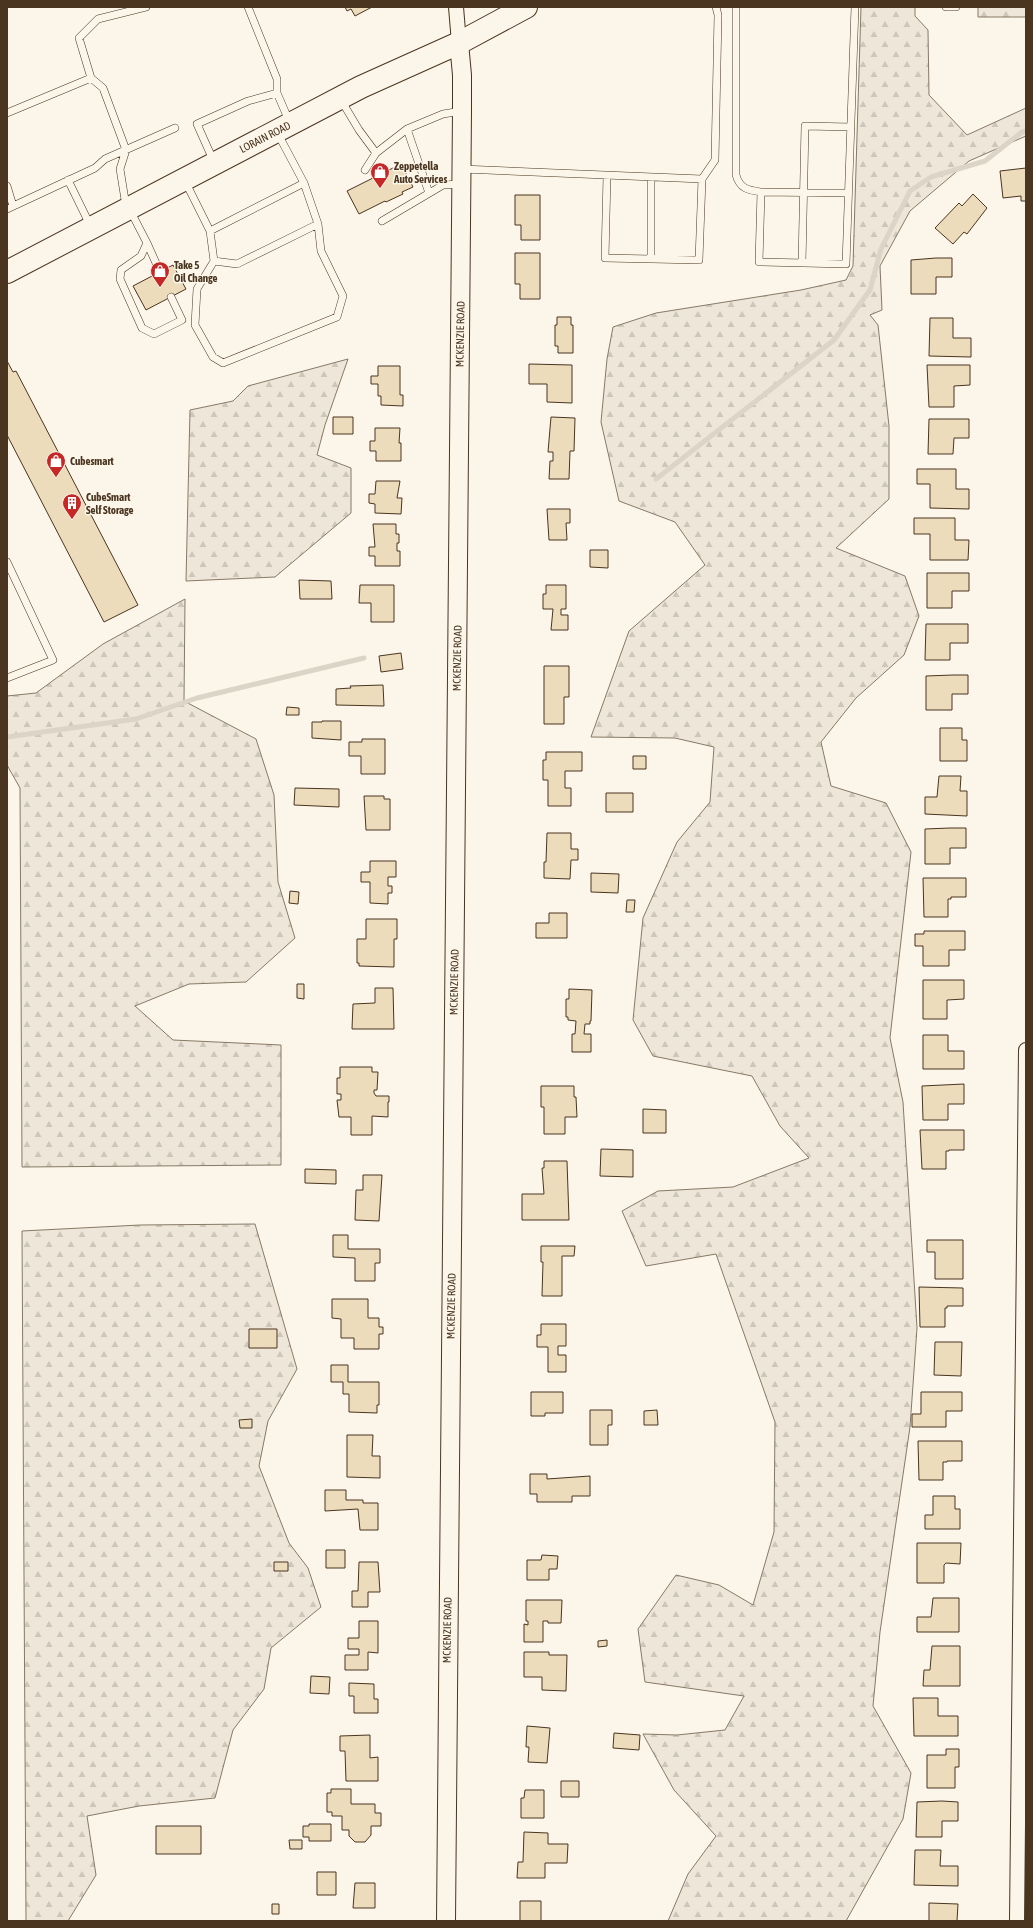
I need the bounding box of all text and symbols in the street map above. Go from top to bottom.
street label: LORAIN ROAD [238,119,292,155]
place label: Zeppetella Auto Services [393,160,447,185]
shop icon: Zeppetella Auto Services [369,161,391,189]
place label: Take 5 Oil Change [174,259,218,284]
shop icon: Take 5 Oil Change [149,260,171,288]
street label: MCKENZIE ROAD [453,301,467,367]
shop icon: Cubesmart [45,450,67,478]
place label: Cubesmart [70,455,115,467]
place label: CubeSmart Self Storage [86,491,134,516]
building icon: CubeSmart Self Storage [61,492,83,520]
street label: MCKENZIE ROAD [450,625,464,691]
street label: MCKENZIE ROAD [447,949,461,1015]
street label: MCKENZIE ROAD [444,1273,458,1339]
street label: MCKENZIE ROAD [440,1597,454,1663]

